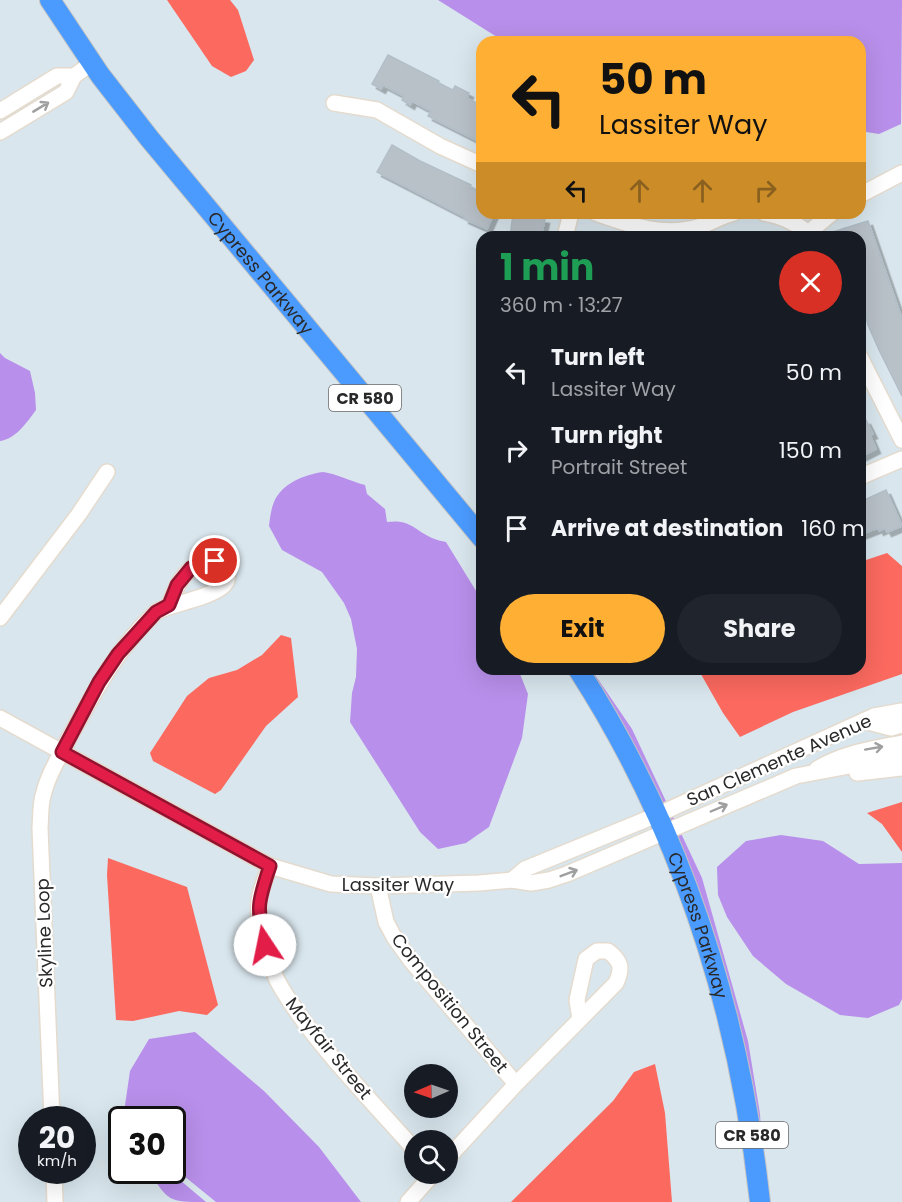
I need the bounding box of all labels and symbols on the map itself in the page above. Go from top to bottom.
one-way arrow [32,101,49,113]
street label: Cypress Parkway [202,206,320,339]
road number: CR 580 [329,385,401,411]
pin [189,535,240,586]
street label: San Clemente Avenue [683,708,875,812]
one-way arrow [864,742,883,753]
one-way arrow [709,802,727,813]
street label: Cypress Parkway [662,848,735,1001]
one-way arrow [559,866,578,877]
street label: Lassiter Way [342,872,454,897]
street label: Skyline Loop [30,878,58,988]
position arrow [233,913,297,977]
street label: Composition Street [386,928,514,1078]
street label: Mayfair Street [280,992,378,1104]
north arrow [404,1064,458,1118]
speed limit sign: 30 [108,1106,186,1184]
road number: CR 580 [716,1122,788,1148]

